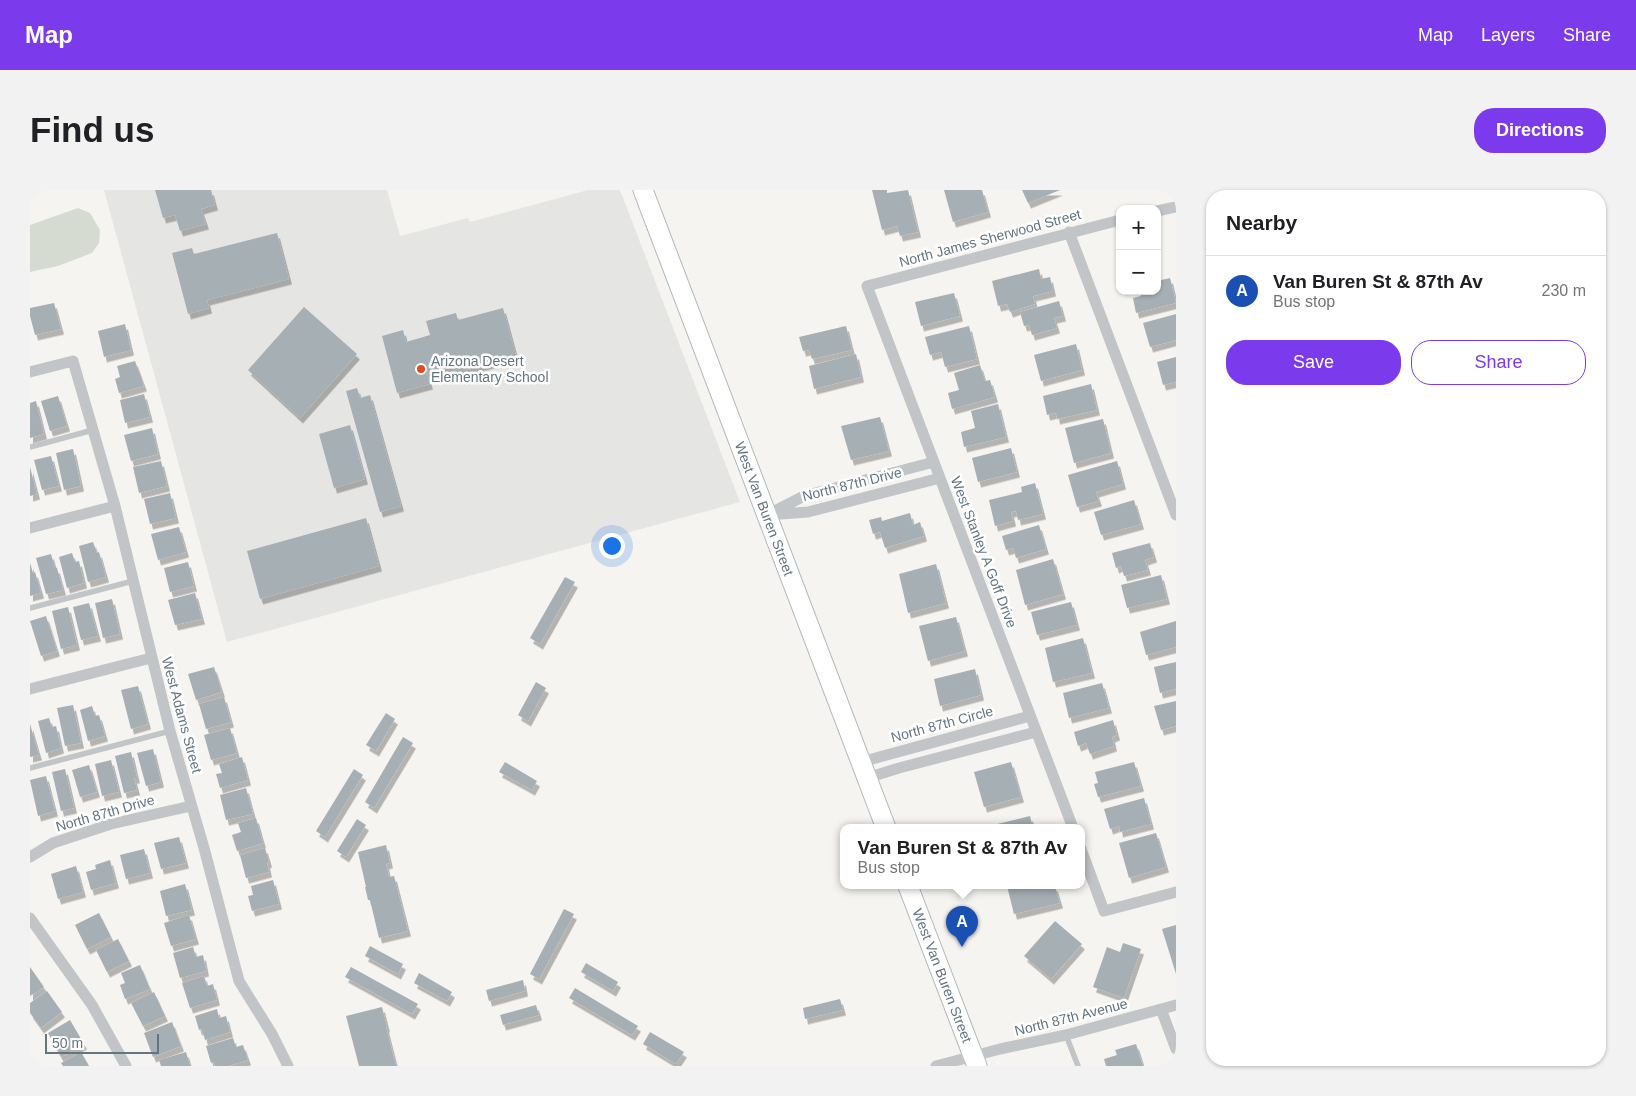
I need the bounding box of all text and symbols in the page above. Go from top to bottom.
text: Map [25,21,73,48]
text: Map [1418,25,1453,45]
text: Layers [1481,25,1535,45]
text: Share [1563,25,1611,45]
button: Directions [1474,108,1606,153]
text: Find us [30,110,154,149]
map controls [1116,205,1161,295]
button: + [1116,205,1161,250]
street label: North James Sherwood Street [897,206,1083,270]
text: Nearby [1226,211,1297,234]
button: − [1116,250,1161,295]
text: Van Buren St & 87th Av [1273,271,1483,292]
text: A [1236,282,1248,299]
text: 230 m [1542,282,1586,299]
text: Bus stop [1273,293,1335,310]
button: Save [1226,340,1401,385]
button: Share [1411,340,1586,385]
place label: Arizona Desert Elementary School [431,353,549,385]
marker: Arizona Desert Elementary School [415,363,427,375]
street label: West Van Buren Street [732,439,797,578]
street label: North 87th Drive [801,464,904,504]
street label: West Stanley A Goff Drive [948,474,1020,630]
your location [599,533,625,559]
street label: West Adams Street [159,655,205,775]
street label: North 87th Circle [889,703,995,745]
street label: North 87th Drive [54,791,156,835]
popup [840,824,1085,889]
text: Van Buren St & 87th Av [858,837,1067,858]
text: Bus stop [858,859,920,876]
street label: West Van Buren Street [909,906,975,1045]
pin: A [946,906,978,947]
street label: North 87th Avenue [1013,995,1129,1039]
scale bar [45,1031,159,1054]
text: 50 m [52,1035,83,1051]

